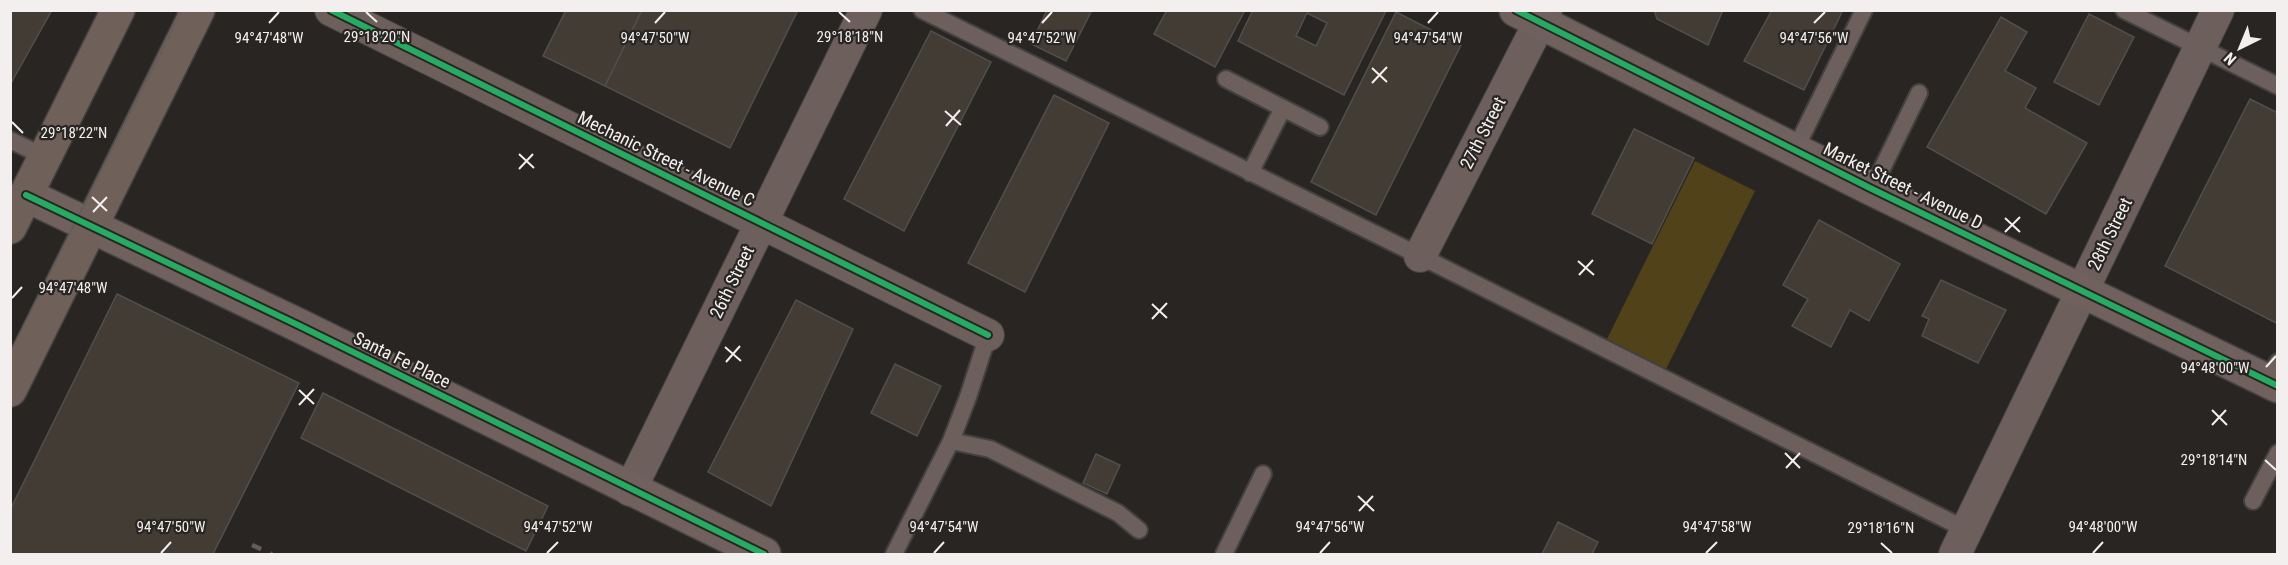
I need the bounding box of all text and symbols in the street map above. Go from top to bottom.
north arrow [2210,18,2270,78]
text: 29°18'20"N [344,28,410,46]
text: 29°18'18"N [817,28,883,46]
text: 94°47'48"W [235,29,304,47]
text: 94°47'50"W [621,29,690,47]
text: 94°47'52"W [1008,29,1077,47]
text: 94°47'54"W [1394,29,1463,47]
text: 94°47'56"W [1780,29,1849,47]
text: N [2220,48,2240,69]
street label: 27th Street [1455,93,1510,172]
street label: Mechanic Street - Avenue C [574,107,758,211]
text: 29°18'22"N [41,124,107,142]
street label: Market Street - Avenue D [1820,138,1986,233]
street label: 28th Street [2083,194,2136,273]
street label: 26th Street [705,242,758,321]
text: 94°47'48"W [39,279,108,297]
street label: Santa Fe Place [350,327,454,392]
text: 94°48'00"W [2181,359,2250,377]
text: 29°18'14"N [2181,451,2247,469]
text: 94°47'50"W [137,518,206,536]
text: 94°47'52"W [524,518,593,536]
text: 94°47'54"W [910,518,979,536]
text: 94°47'56"W [1296,518,1365,536]
text: 94°47'58"W [1683,518,1752,536]
text: 94°48'00"W [2069,518,2138,536]
text: 29°18'16"N [1848,519,1914,537]

